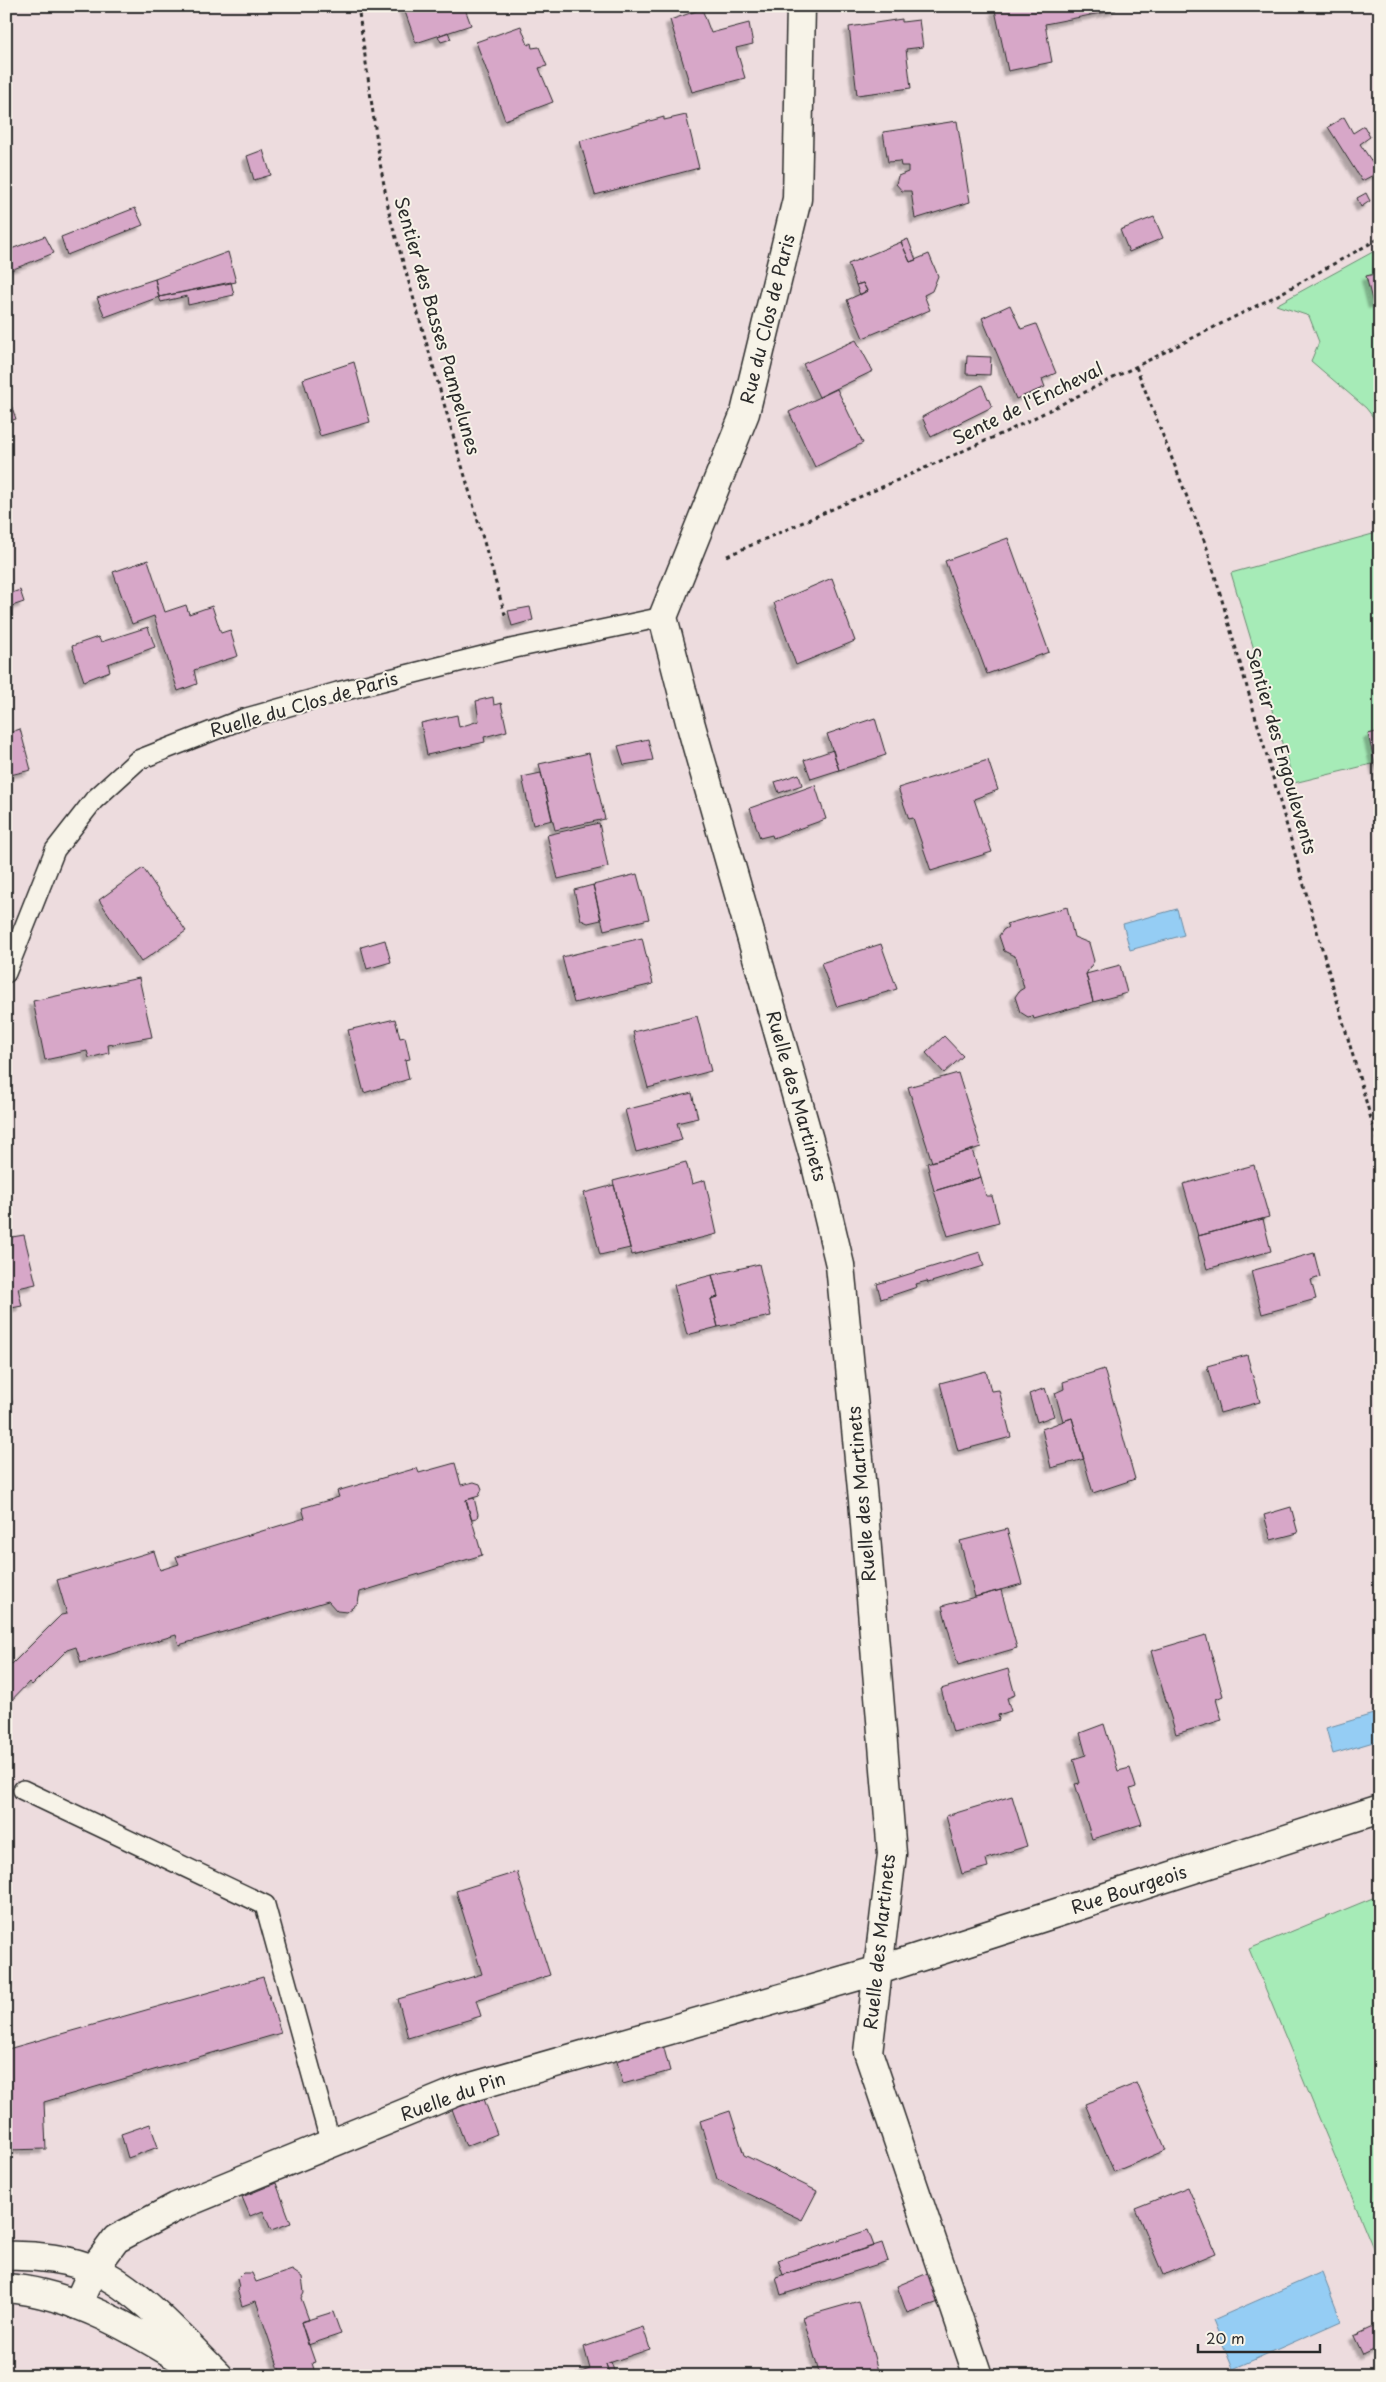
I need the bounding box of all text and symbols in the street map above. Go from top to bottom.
street label: Sentier des Basses Pampelunes [389,193,488,458]
street label: Rue du Clos de Paris [732,231,801,406]
street label: Sente de l'Encheval [947,354,1107,451]
street label: Sentier des Engoulevents [1240,644,1325,857]
street label: Ruelle du Clos de Paris [206,664,401,743]
street label: Ruelle des Martinets [760,1007,835,1184]
street label: Ruelle des Martinets [839,1405,882,1583]
street label: Ruelle des Martinets [856,1853,901,2031]
street label: Rue Bourgeois [1067,1857,1190,1920]
street label: Ruelle du Pin [396,2064,509,2127]
scale bar [1198,2322,1321,2354]
text: 20 m [1206,2326,1245,2349]

